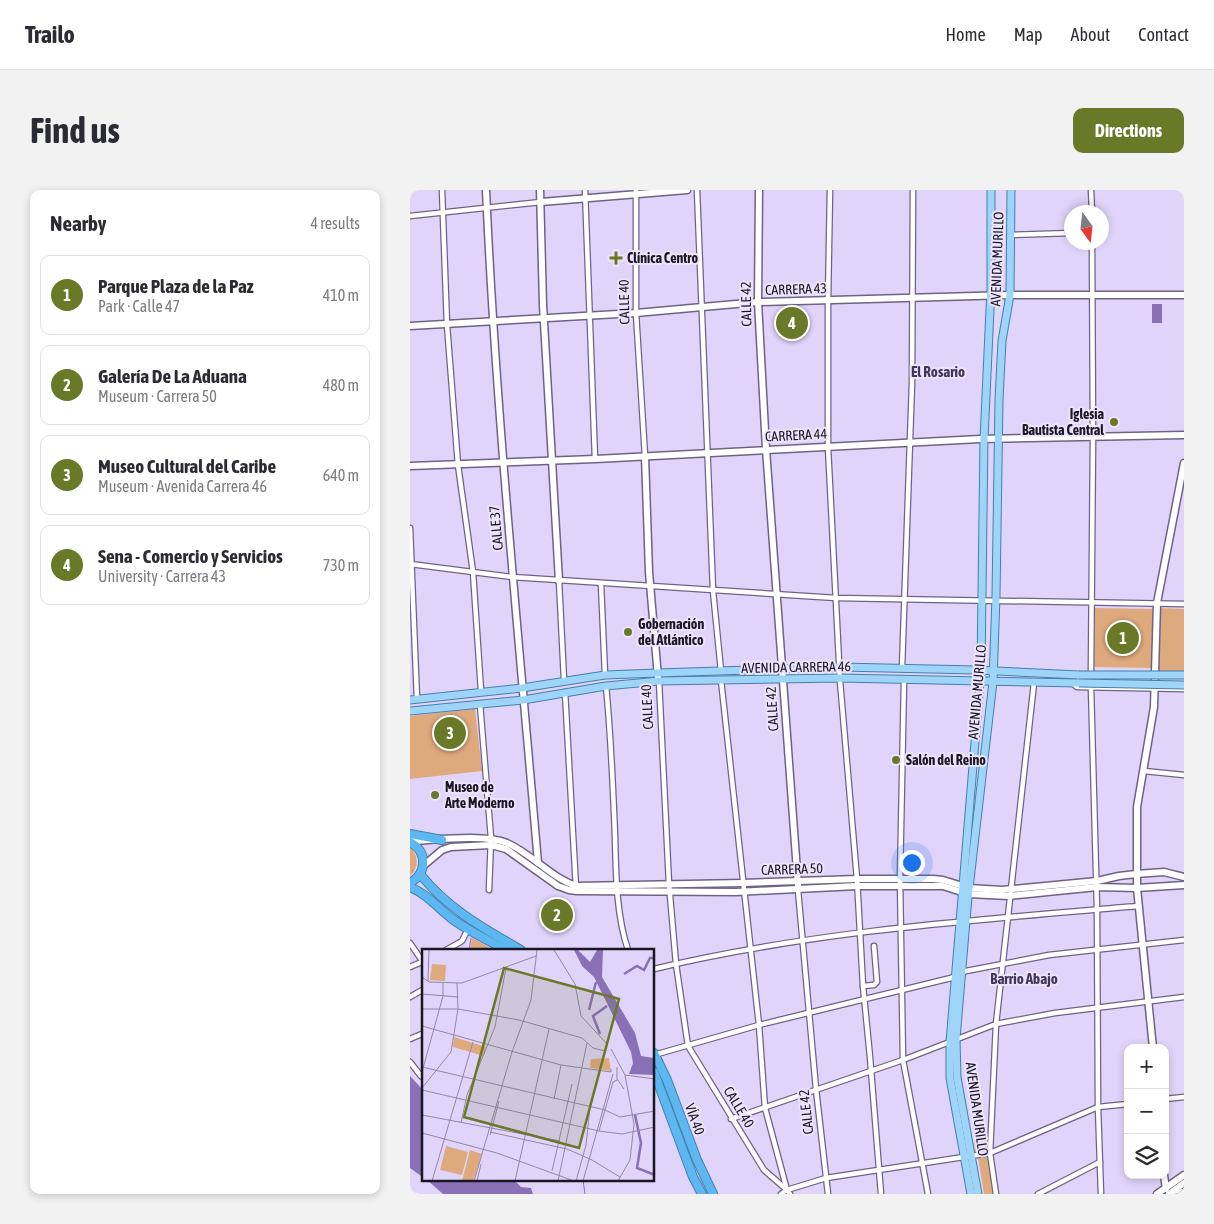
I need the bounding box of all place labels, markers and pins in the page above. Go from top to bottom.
place label: Clínica Centro [627,250,698,266]
marker: Clínica Centro [609,251,623,265]
pin: 4 [776,304,808,342]
place label: Iglesia Bautista Central [1022,406,1104,438]
marker: Iglesia Bautista Central [1108,416,1120,428]
place label: Gobernación del Atlántico [638,616,704,648]
pin: 1 [1107,619,1139,657]
marker: Gobernación del Atlántico [622,626,634,638]
pin: 3 [434,714,466,752]
place label: Salón del Reino [906,752,986,768]
marker: Salón del Reino [890,754,902,766]
place label: Museo de Arte Moderno [444,779,515,811]
marker: Museo de Arte Moderno [429,789,441,801]
pin: 2 [541,896,573,934]

